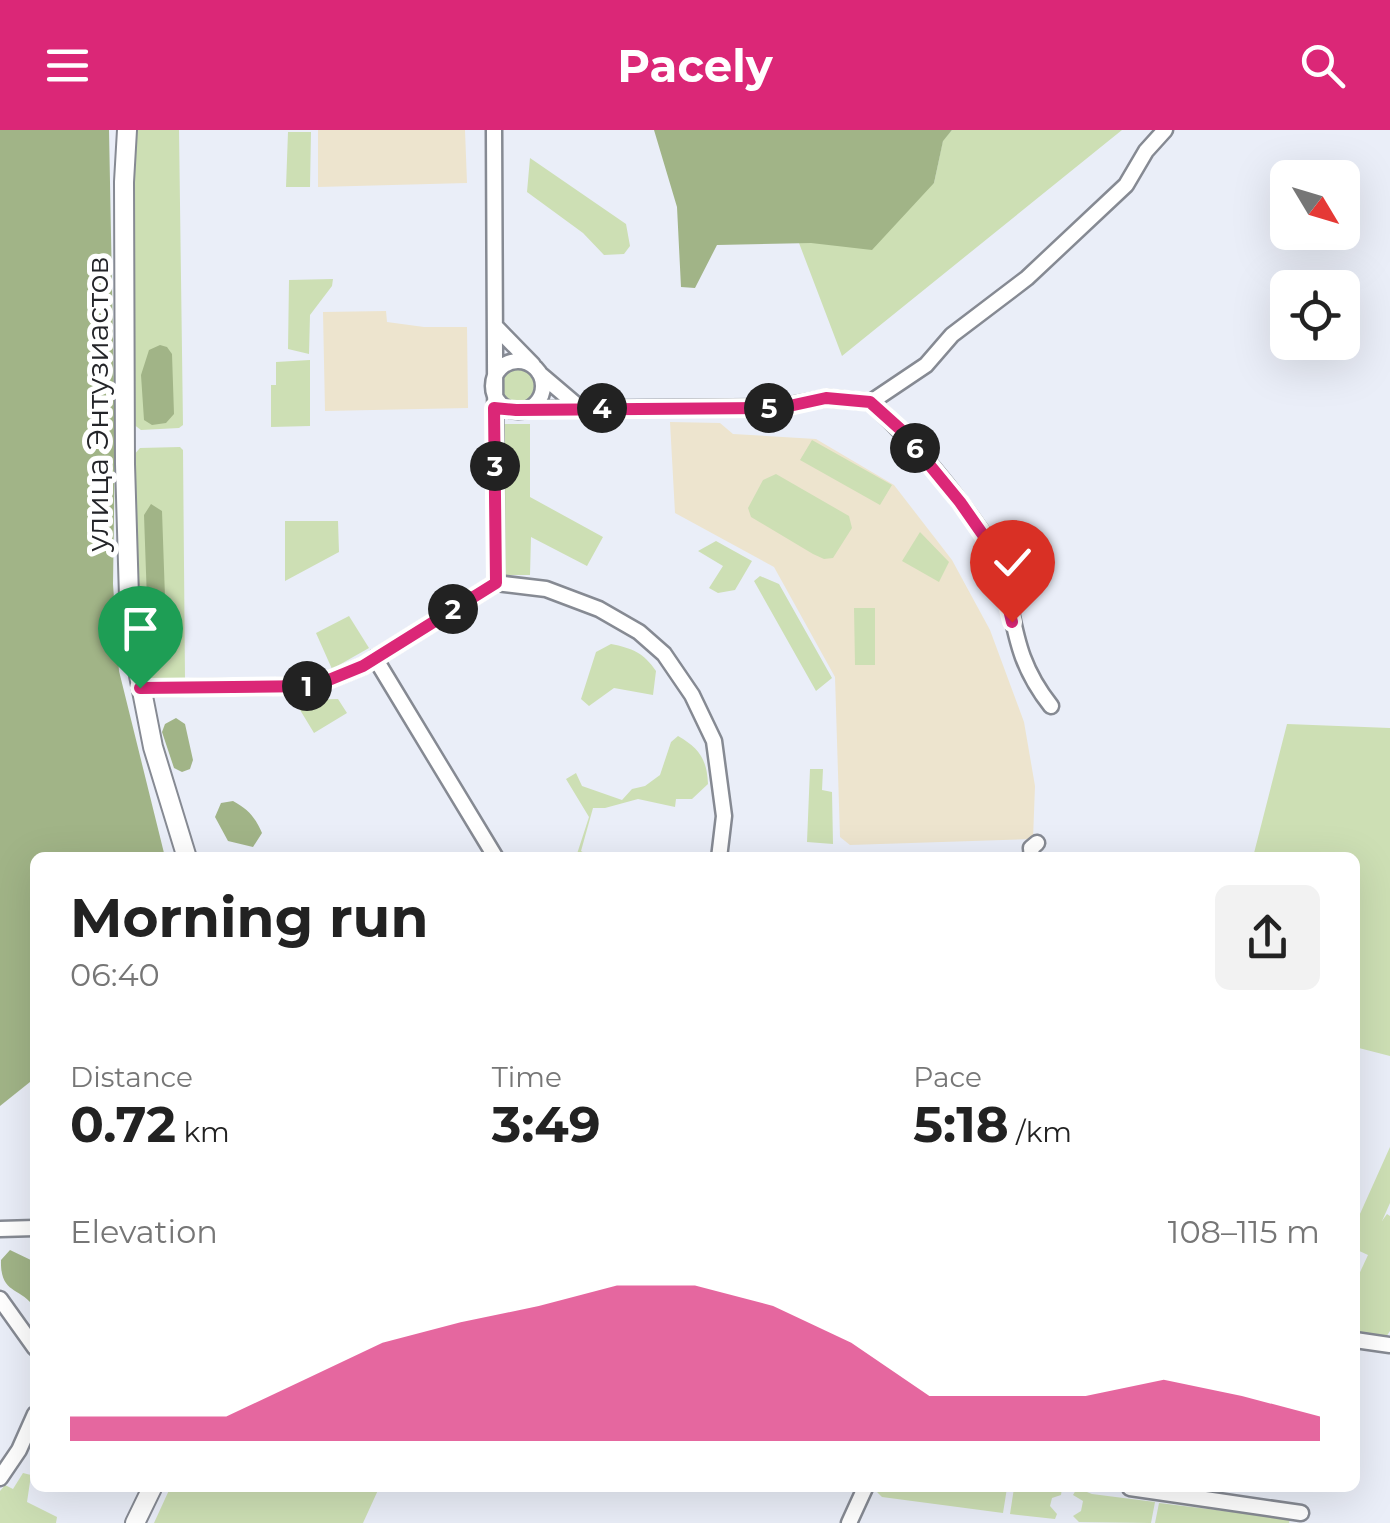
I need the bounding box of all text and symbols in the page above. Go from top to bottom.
icon: menu [40,38,95,93]
text: Pacely [617,38,773,93]
icon: search [1295,38,1350,93]
north arrow [1270,160,1360,250]
map controls [1270,160,1360,360]
street label: улица Энтузиастов [79,256,116,553]
button: locate [1270,270,1360,360]
pin: 4 [577,383,627,433]
pin: 5 [744,383,794,433]
text: 4 [592,391,612,425]
text: 5 [761,391,777,425]
pin: 6 [890,423,940,473]
text: 6 [906,431,924,465]
pin: 3 [470,441,520,491]
text: 3 [487,449,503,483]
pin [970,520,1055,623]
icon: check [985,535,1040,590]
pin: 2 [428,584,478,634]
pin [98,586,183,689]
text: 2 [445,592,461,626]
icon: arrive [113,601,168,656]
pin: 1 [282,661,332,711]
text: 1 [302,669,312,703]
text: Morning run [70,884,428,951]
button: share [1215,885,1320,990]
text: 06:40 [70,955,160,994]
text: Distance [70,1060,193,1094]
text: Time [492,1060,562,1094]
text: Pace [913,1060,982,1094]
text: 0.72 [70,1094,176,1155]
text: 3:49 [492,1094,600,1155]
text: 5:18 [913,1094,1009,1155]
text: km [176,1115,230,1149]
text: /km [1009,1115,1072,1149]
text: Elevation [70,1212,218,1251]
text: 108–115 m [1168,1212,1320,1251]

